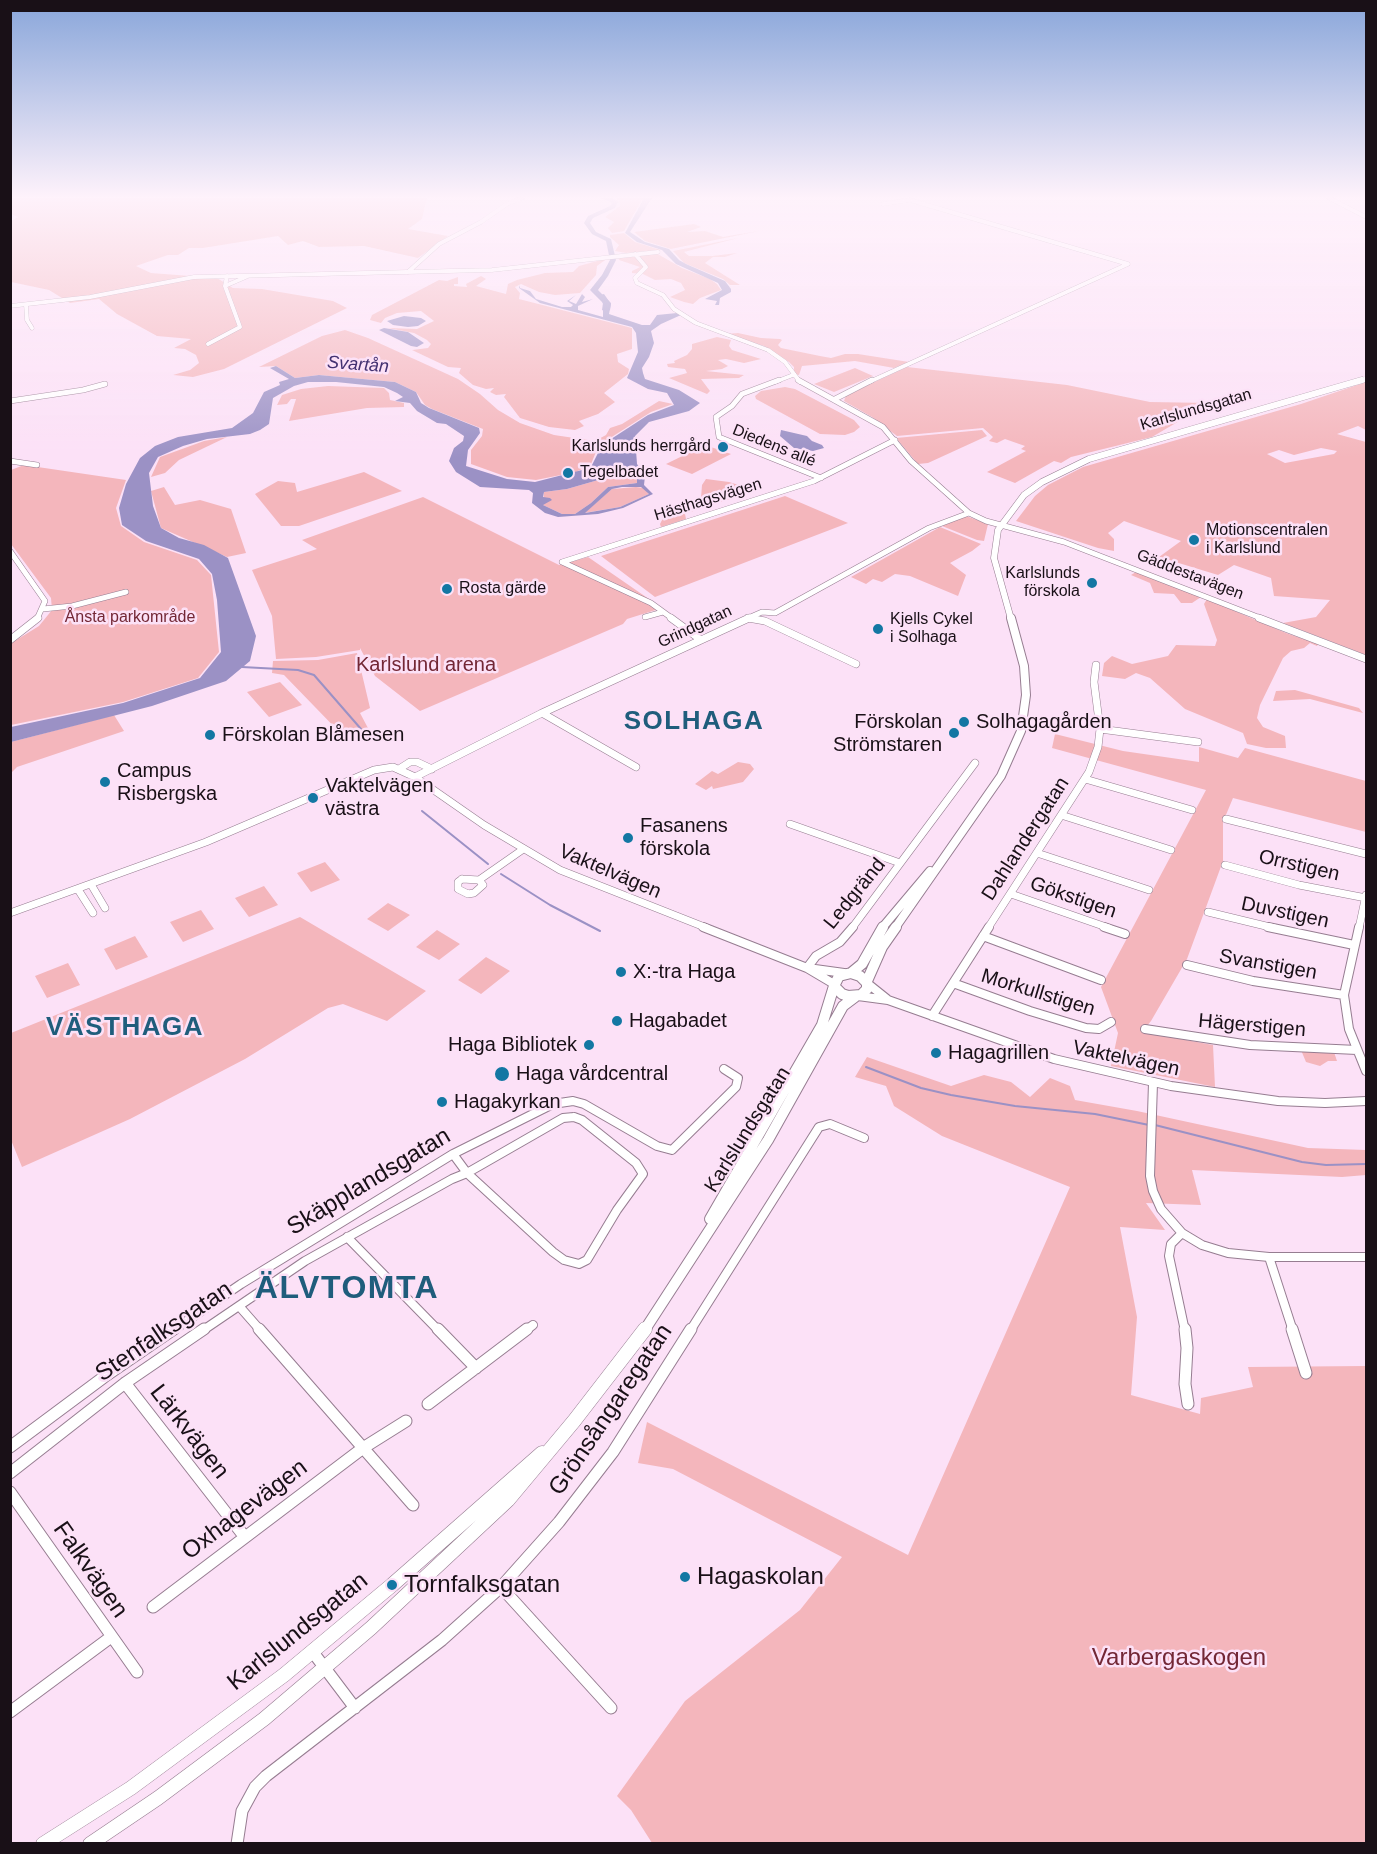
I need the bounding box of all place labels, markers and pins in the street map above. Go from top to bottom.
place label: Karlslunds herrgård [571,437,711,457]
marker: Karlslunds herrgård [716,440,730,454]
place label: Tegelbadet [580,463,658,483]
marker: Tegelbadet [561,466,575,480]
place label: Motionscentralen i Karlslund [1206,521,1328,559]
marker: Motionscentralen i Karlslund [1187,533,1201,547]
place label: Karlslunds förskola [1005,564,1080,602]
marker: Karlslunds förskola [1085,576,1099,590]
place label: Rosta gärde [459,579,546,599]
marker: Rosta gärde [440,582,454,596]
place label: Kjells Cykel i Solhaga [890,610,973,648]
marker: Kjells Cykel i Solhaga [871,622,885,636]
place label: Förskolan Strömstaren [833,710,942,757]
place label: Solhagagården [976,710,1112,734]
marker: Solhagagården [957,715,971,729]
place label: Förskolan Blåmesen [222,723,404,747]
marker: Förskolan Strömstaren [947,726,961,740]
marker: Förskolan Blåmesen [203,728,217,742]
place label: Campus Risbergska [117,759,217,806]
place label: Vaktelvägen västra [325,774,434,821]
marker: Campus Risbergska [98,775,112,789]
marker: Vaktelvägen västra [306,791,320,805]
place label: Fasanens förskola [640,814,728,861]
marker: Fasanens förskola [621,831,635,845]
place label: X:-tra Haga [633,960,735,984]
marker: X:-tra Haga [614,965,628,979]
place label: Hagabadet [629,1009,727,1033]
marker: Hagabadet [610,1014,624,1028]
place label: Haga Bibliotek [448,1033,577,1057]
marker: Haga Bibliotek [582,1038,596,1052]
place label: Hagagrillen [948,1041,1049,1065]
marker: Hagagrillen [929,1046,943,1060]
place label: Haga vårdcentral [516,1062,668,1086]
marker: Haga vårdcentral [493,1065,511,1083]
place label: Hagakyrkan [454,1090,561,1114]
marker: Hagakyrkan [435,1095,449,1109]
place label: Hagaskolan [697,1563,824,1591]
marker: Hagaskolan [678,1570,692,1584]
place label: Tornfalksgatan [404,1571,560,1599]
marker: Tornfalksgatan [385,1578,399,1592]

